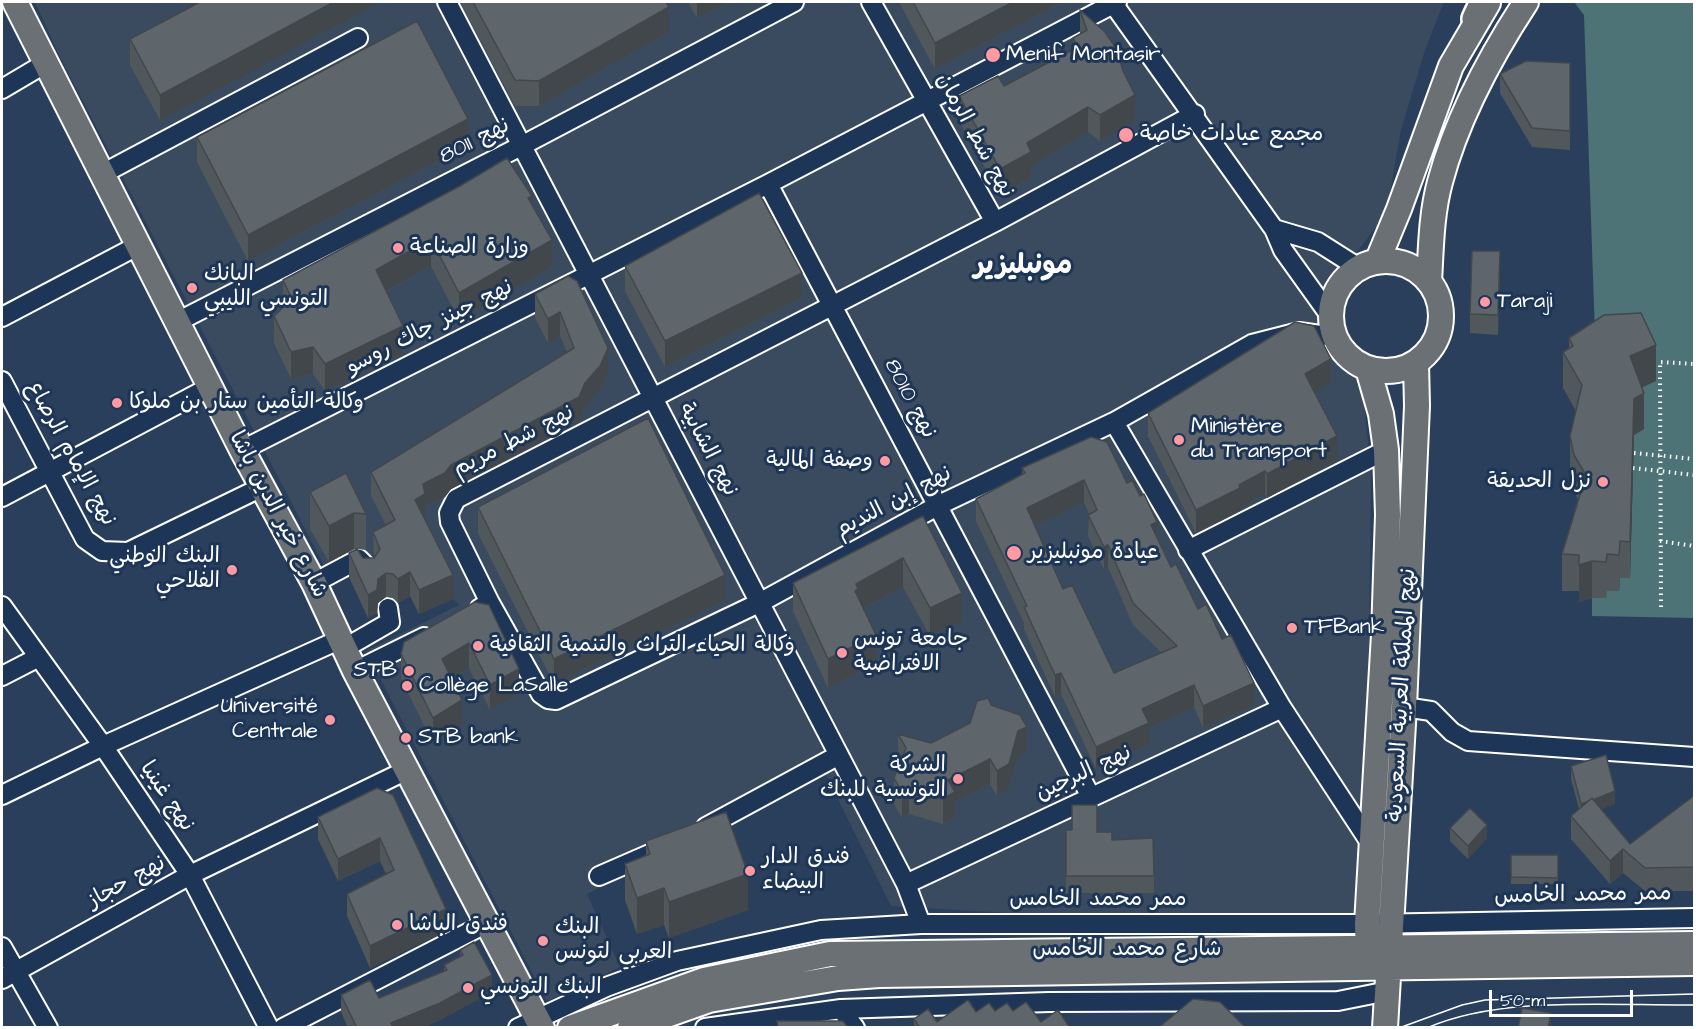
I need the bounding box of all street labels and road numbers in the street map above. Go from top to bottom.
street label: نهج شط الرمان [929,69,1019,203]
street label: نهج 8011 [435,113,515,171]
street label: نهج جينز جاك روسو [342,275,518,381]
street label: نهج 8010 [877,355,941,443]
street label: نهج الإمام الرصاع [19,377,121,531]
street label: نهج الشابية [671,399,743,501]
street label: نهج شط مريم [449,400,579,484]
street label: شارع خير الدين باشا [222,427,332,603]
street label: نهج إبن النديم [831,461,957,545]
street label: نهج المملكة العربية السعودية [1383,568,1423,822]
street label: نهج البرجين [1032,740,1136,808]
street label: نهج غينيا [133,757,199,837]
street label: نهج حجاز [83,851,171,915]
street label: ممر محمد الخامس [1494,881,1672,911]
street label: ممر محمد الخامس [1009,887,1187,913]
street label: شارع محمد الخامس [1032,937,1222,963]

